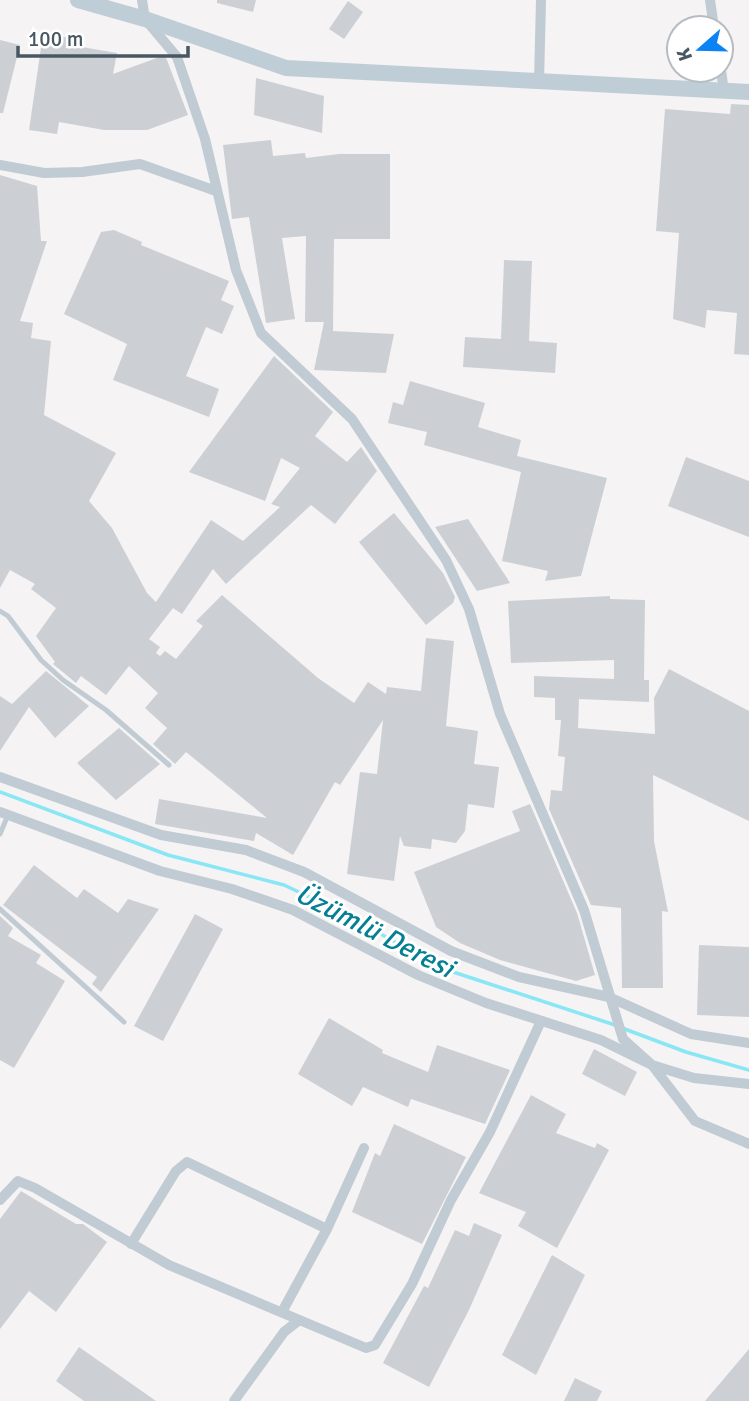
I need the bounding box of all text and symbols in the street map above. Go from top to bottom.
scale bar [18,14,187,58]
north arrow [665,14,735,84]
text: 100 m [28,26,83,52]
text: K [672,45,698,64]
water label: Üzümlü Deresi [290,876,462,986]

